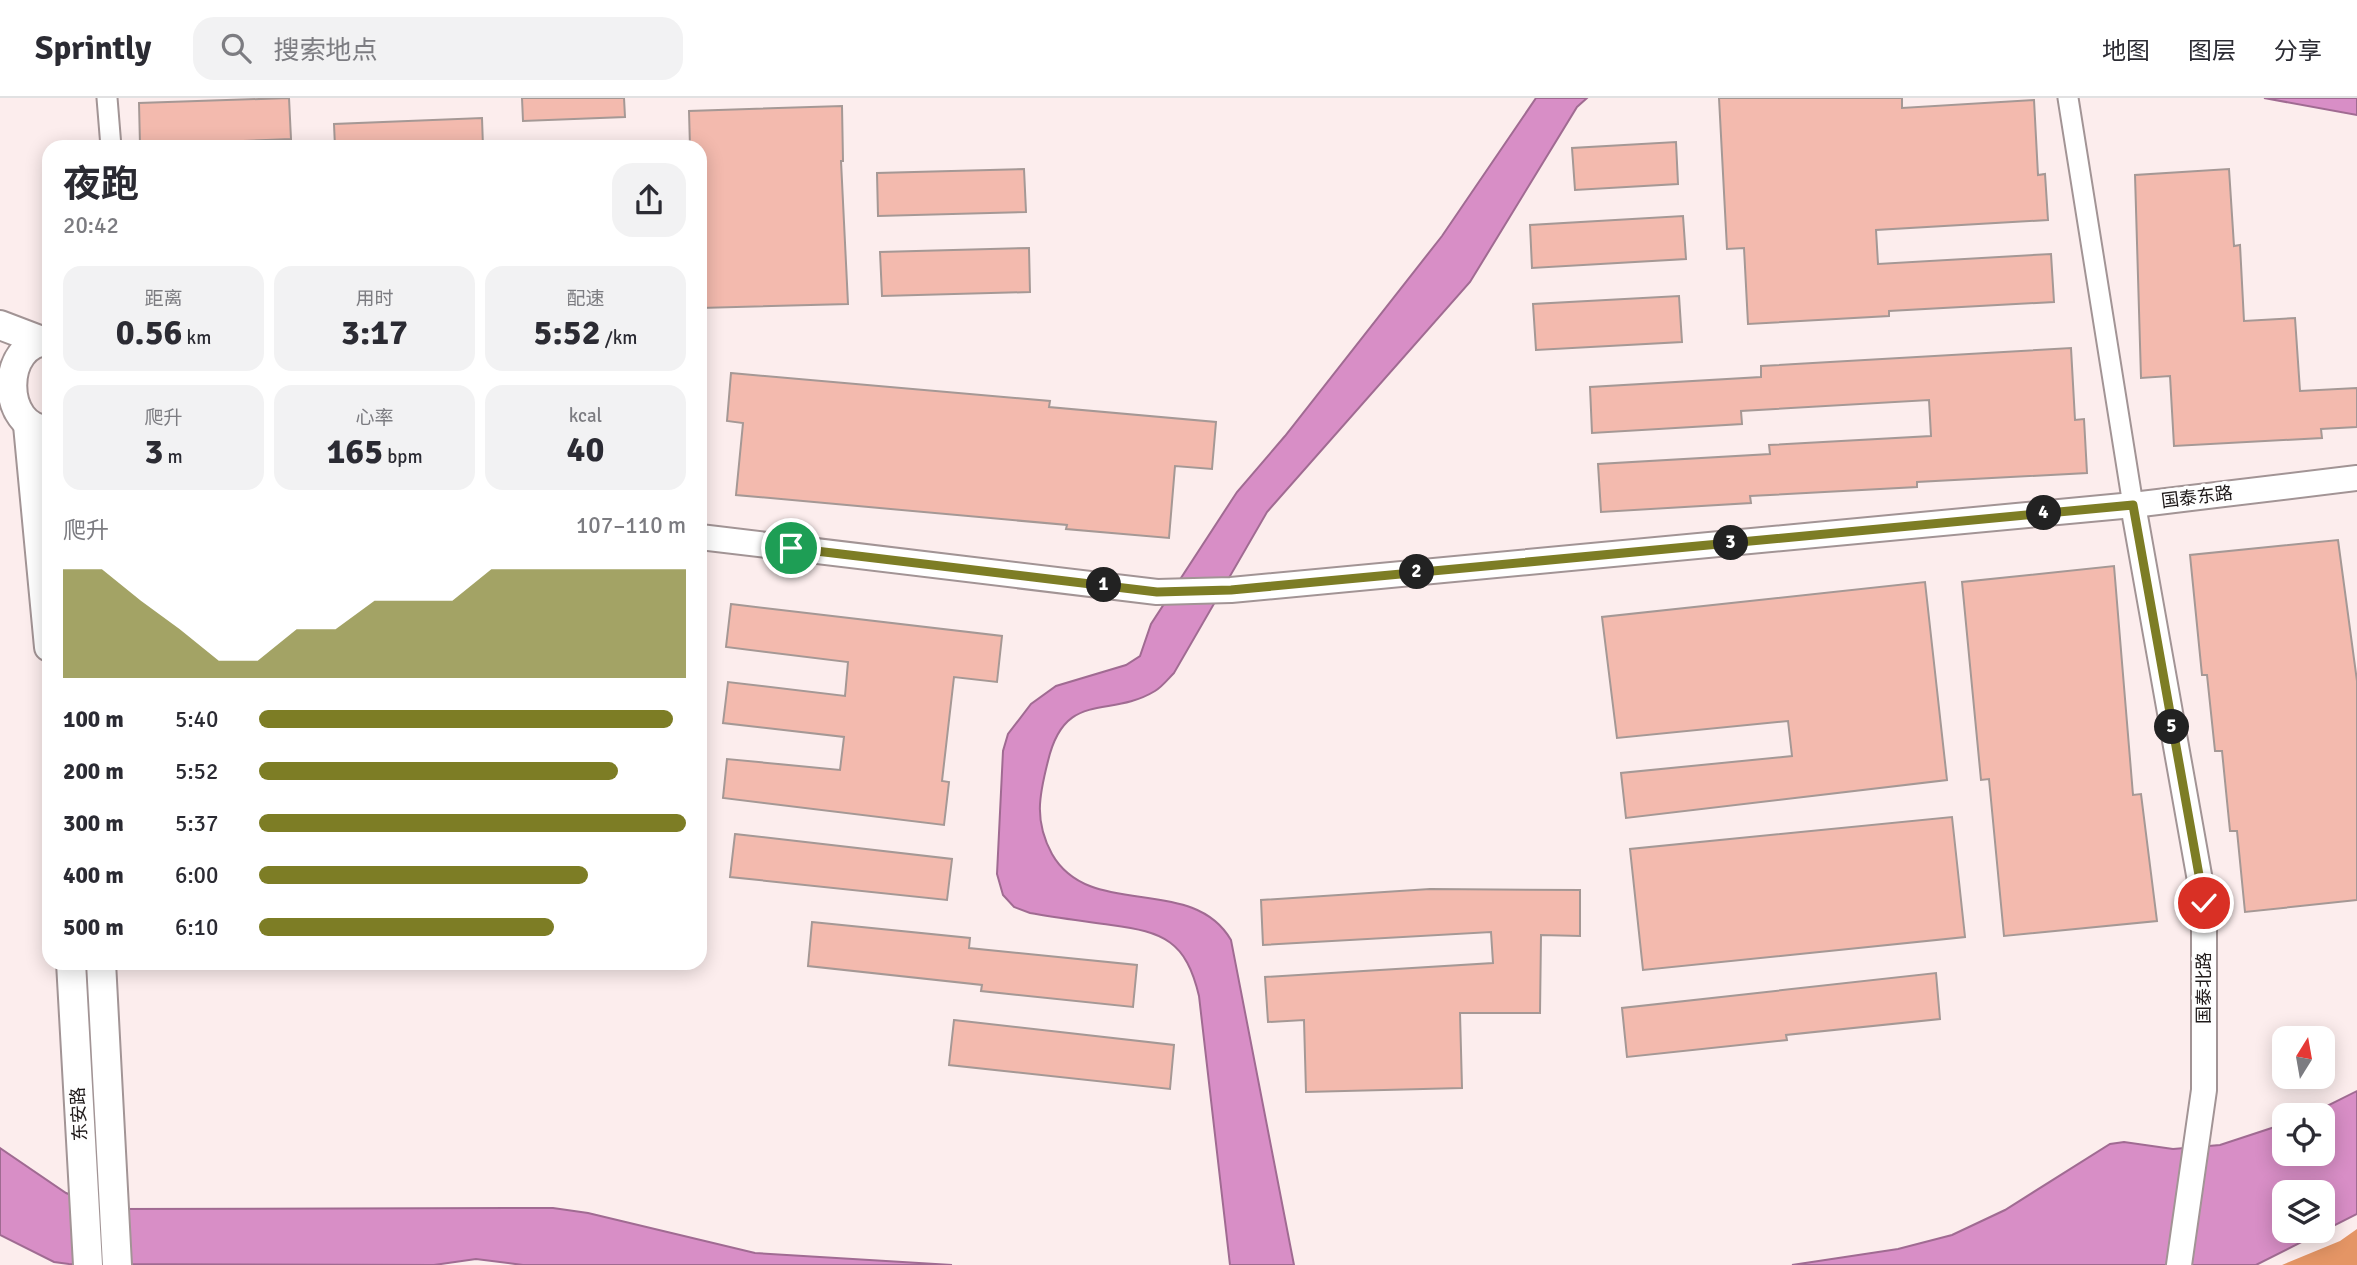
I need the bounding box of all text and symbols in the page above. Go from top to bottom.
search box [193,17,683,80]
text: Sprintly [35,28,151,69]
icon: search [217,29,255,67]
text: 搜索地点 [273,35,377,67]
text: 地图 [2102,36,2150,66]
text: 图层 [2188,36,2236,66]
text: 分享 [2274,36,2322,66]
text: 夜跑 [63,161,139,208]
button: share [612,163,686,237]
text: 20:42 [63,211,119,240]
text: 距离 [144,287,183,311]
text: 用时 [355,287,394,311]
text: 配速 [566,287,605,311]
text: 0.56 [116,311,182,354]
text: 3:17 [341,311,408,354]
text: 5:52 [534,311,601,354]
text: km [182,326,211,350]
text: /km [601,326,637,350]
text: kcal [569,404,602,428]
text: 爬升 [144,406,183,430]
text: 心率 [355,406,394,430]
text: 40 [567,428,604,471]
text: 3 [144,430,163,473]
text: 165 [326,430,383,473]
text: m [163,445,183,469]
text: bpm [383,445,423,469]
street label: 国泰东路 [2160,482,2234,512]
pin: 4 [2026,496,2062,530]
text: 4 [2038,500,2049,524]
text: 107–110 m [576,511,686,540]
text: 爬升 [63,516,109,545]
pin [761,518,821,578]
pin: 3 [1714,526,1748,560]
icon: arrive [772,529,810,567]
text: 3 [1725,530,1736,554]
pin: 2 [1400,554,1434,589]
text: 2 [1411,559,1422,583]
pin: 1 [1086,568,1122,602]
text: 1 [1098,572,1109,596]
text: 100 m [63,705,124,734]
text: 5:40 [175,705,218,734]
pin: 5 [2154,710,2190,744]
text: 5 [2166,714,2177,738]
text: 200 m [63,757,124,786]
text: 5:52 [175,757,218,786]
text: 300 m [63,809,124,838]
text: 5:37 [175,809,218,838]
text: 400 m [63,861,124,890]
text: 6:00 [175,861,218,890]
pin [2174,873,2234,933]
icon: check [2185,884,2223,922]
text: 500 m [63,913,124,942]
text: 6:10 [175,913,218,942]
street label: 国泰北路 [2193,952,2215,1024]
north arrow [2272,1026,2334,1088]
map controls [2272,1026,2335,1243]
street label: 东安路 [67,1086,91,1142]
button: locate [2272,1103,2335,1166]
button: layers [2272,1180,2335,1243]

